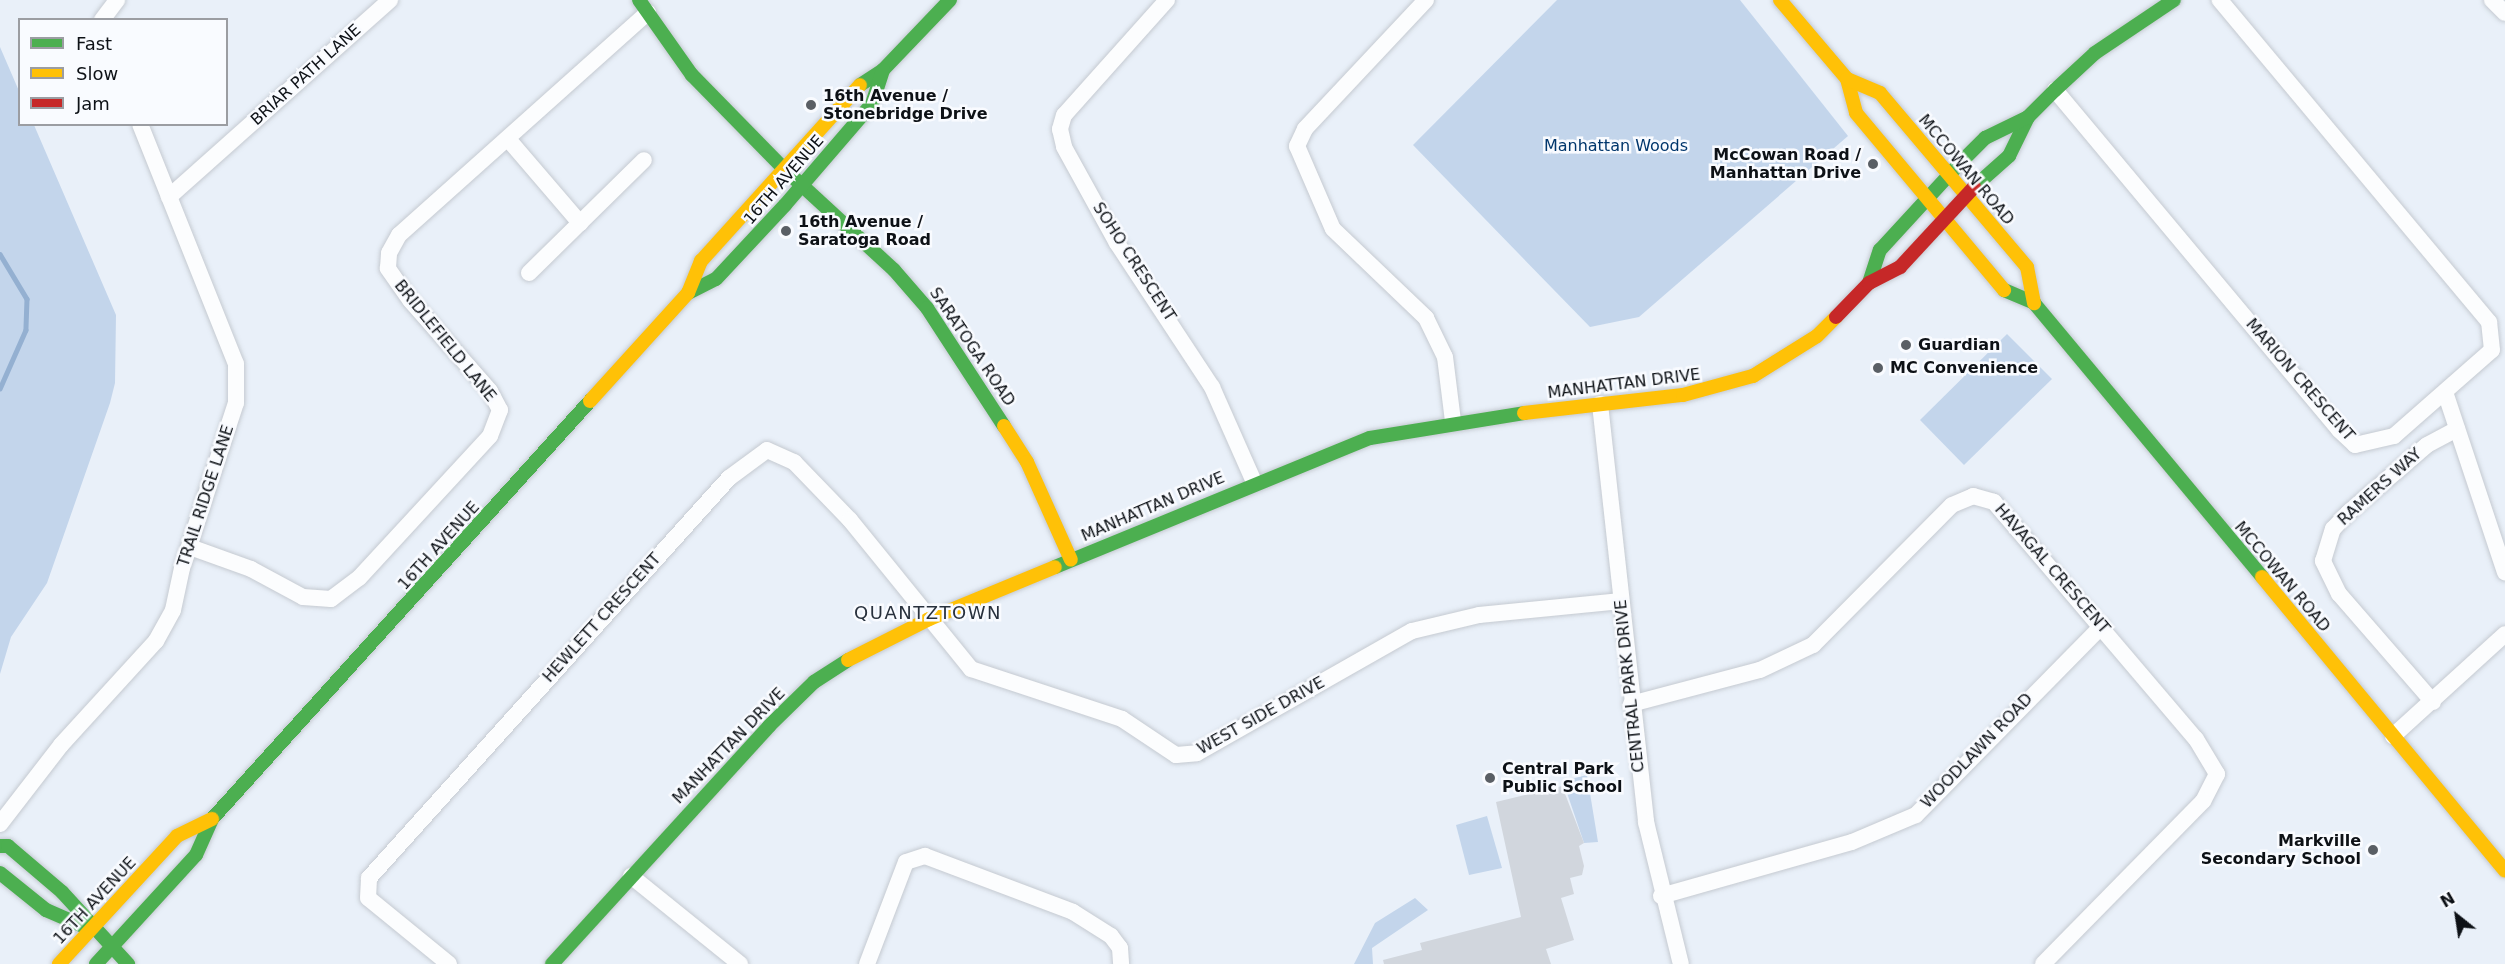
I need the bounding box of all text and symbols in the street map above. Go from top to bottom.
legend [18,18,228,126]
street label: BRIAR PATH LANE [247,21,365,129]
text: Fast [76,33,112,54]
text: Slow [76,63,118,84]
place label: 16th Avenue / Stonebridge Drive [823,86,987,124]
text: Jam [76,93,110,114]
marker: 16th Avenue / Stonebridge Drive [804,98,818,112]
street label: MCCOWAN ROAD [1914,111,2018,229]
street label: 16TH AVENUE [740,131,828,229]
park label: Manhattan Woods [1544,136,1688,156]
place label: McCowan Road / Manhattan Drive [1710,145,1861,183]
marker: McCowan Road / Manhattan Drive [1866,157,1880,171]
street label: SOHO CRESCENT [1088,199,1180,325]
place label: 16th Avenue / Saratoga Road [798,212,931,250]
marker: 16th Avenue / Saratoga Road [779,224,793,238]
street label: BRIDLEFIELD LANE [390,276,500,406]
street label: SARATOGA ROAD [925,284,1019,410]
street label: MARION CRESCENT [2242,315,2358,445]
place label: Guardian [1918,335,2000,355]
marker: Guardian [1899,338,1913,352]
place label: MC Convenience [1890,358,2038,378]
marker: MC Convenience [1871,361,1885,375]
street label: MANHATTAN DRIVE [1547,365,1701,403]
street label: TRAIL RIDGE LANE [174,423,238,569]
street label: RAMERS WAY [2334,444,2426,530]
street label: MANHATTAN DRIVE [1079,468,1227,546]
street label: 16TH AVENUE [394,498,484,594]
street label: HAVAGAL CRESCENT [1990,500,2114,638]
street label: MCCOWAN ROAD [2230,518,2334,636]
street label: HEWLETT CRESCENT [539,550,665,686]
street label: CENTRAL PARK DRIVE [1611,599,1649,773]
district label: QUANTZTOWN [854,602,1002,624]
street label: WEST SIDE DRIVE [1194,673,1328,759]
street label: MANHATTAN DRIVE [669,684,789,808]
street label: WOODLAWN ROAD [1917,690,2037,812]
place label: Central Park Public School [1502,759,1622,797]
marker: Central Park Public School [1483,771,1497,785]
place label: Markville Secondary School [2201,831,2361,869]
marker: Markville Secondary School [2366,843,2380,857]
street label: 16TH AVENUE [50,853,140,949]
north arrow [2427,886,2487,946]
text: N [2437,888,2458,912]

